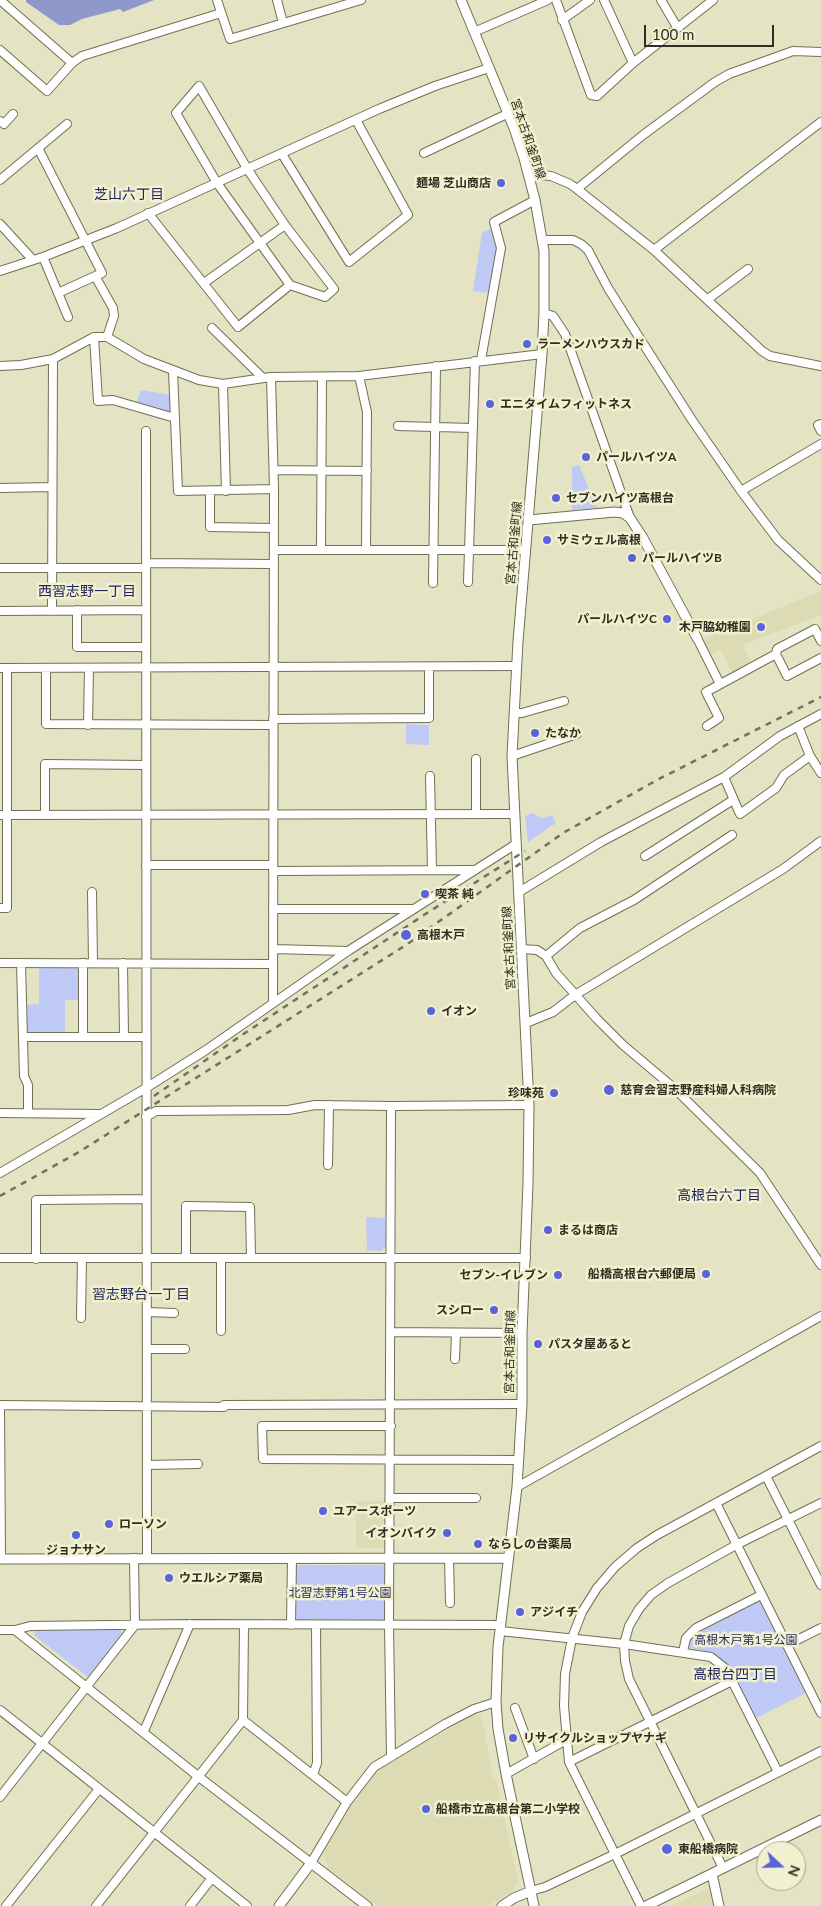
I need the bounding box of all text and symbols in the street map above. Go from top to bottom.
scale bar [646,15,776,47]
text: 100 m [652,25,694,43]
street label: 宮本古和釜町線 [508,97,548,181]
place label: 麺場 芝山商店 [416,176,491,190]
marker: 麺場 芝山商店 [495,177,507,189]
district label: 芝山六丁目 [94,186,164,202]
place label: ラーメンハウスカド [537,337,645,351]
marker: ラーメンハウスカド [521,338,533,350]
place label: エニタイムフィットネス [500,397,632,411]
marker: エニタイムフィットネス [484,398,496,410]
place label: パールハイツA [596,450,676,464]
marker: パールハイツA [580,451,592,463]
place label: セブンハイツ高根台 [566,491,674,505]
marker: セブンハイツ高根台 [550,492,562,504]
street label: 宮本古和釜町線 [503,501,525,585]
place label: サミウェル高根 [557,533,641,547]
marker: サミウェル高根 [541,534,553,546]
place label: パールハイツB [642,551,722,565]
marker: パールハイツB [626,552,638,564]
district label: 西習志野一丁目 [38,583,136,599]
place label: パールハイツC [577,612,657,626]
marker: パールハイツC [661,613,673,625]
place label: 木戸脇幼稚園 [679,620,751,634]
marker: 木戸脇幼稚園 [755,621,767,633]
place label: たなか [545,726,581,740]
marker: たなか [529,727,541,739]
place label: 喫茶 純 [435,887,474,901]
marker: 喫茶 純 [419,888,431,900]
street label: 宮本古和釜町線 [500,906,518,990]
marker: 高根木戸 [399,928,413,942]
place label: 高根木戸 [417,928,465,942]
place label: イオン [441,1004,477,1018]
marker: イオン [425,1005,437,1017]
marker: 慈育会習志野産科婦人科病院 [602,1083,616,1097]
place label: 慈育会習志野産科婦人科病院 [620,1083,776,1097]
place label: 珍味苑 [508,1086,544,1100]
marker: 珍味苑 [548,1087,560,1099]
district label: 高根台六丁目 [677,1187,761,1203]
place label: まるは商店 [558,1223,618,1237]
marker: まるは商店 [542,1224,554,1236]
place label: 船橋高根台六郵便局 [588,1267,696,1281]
place label: セブン-イレブン [460,1268,548,1282]
marker: 船橋高根台六郵便局 [700,1268,712,1280]
marker: セブン-イレブン [552,1269,564,1281]
district label: 習志野台一丁目 [92,1286,190,1302]
place label: スシロー [436,1303,484,1317]
marker: スシロー [488,1304,500,1316]
street label: 宮本古和釜町線 [502,1310,518,1394]
place label: パスタ屋あると [548,1337,632,1351]
marker: パスタ屋あると [532,1338,544,1350]
place label: ユアースポーツ [333,1504,416,1518]
marker: ユアースポーツ [317,1505,329,1517]
place label: ローソン [119,1517,167,1531]
marker: ローソン [103,1518,115,1530]
place label: イオンバイク [365,1526,437,1540]
marker: イオンバイク [441,1527,453,1539]
marker: ジョナサン [70,1529,82,1541]
place label: ならしの台薬局 [488,1537,572,1551]
marker: ならしの台薬局 [472,1538,484,1550]
place label: ジョナサン [46,1543,106,1557]
place label: ウエルシア薬局 [179,1571,263,1585]
marker: ウエルシア薬局 [163,1572,175,1584]
park label: 北習志野第1号公園 [289,1586,391,1600]
place label: アジイチ [530,1605,578,1619]
marker: アジイチ [514,1606,526,1618]
park label: 高根木戸第1号公園 [695,1633,797,1647]
district label: 高根台四丁目 [693,1666,777,1682]
place label: リサイクルショップヤナギ [523,1731,667,1745]
marker: リサイクルショップヤナギ [507,1732,519,1744]
place label: 船橋市立高根台第二小学校 [436,1802,580,1816]
marker: 船橋市立高根台第二小学校 [420,1803,432,1815]
north arrow [756,1841,806,1891]
marker: 東船橋病院 [660,1842,674,1856]
place label: 東船橋病院 [678,1842,738,1856]
text: N [785,1863,804,1879]

